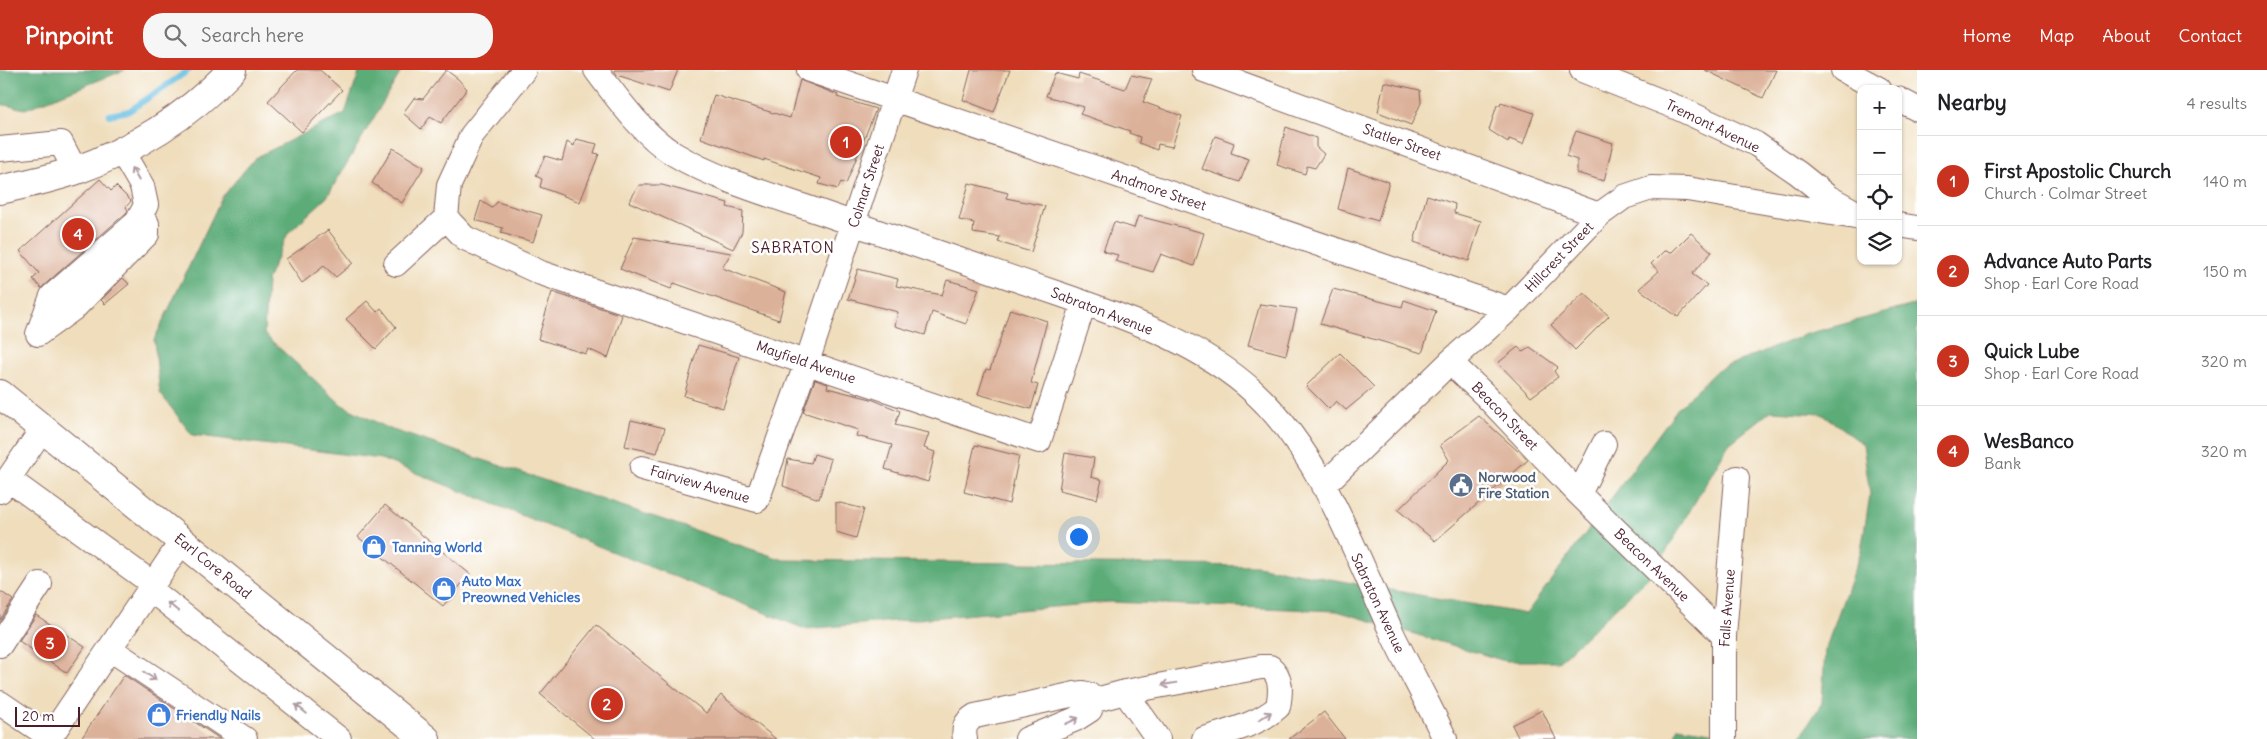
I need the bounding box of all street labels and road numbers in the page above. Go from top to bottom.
street label: Tremont Avenue [1663,95,1763,157]
street label: Statler Street [1360,120,1444,165]
street label: Colmar Street [844,142,888,230]
street label: Andmore Street [1109,165,1209,215]
street label: Hillcrest Street [1521,218,1597,296]
street label: Sabraton Avenue [1048,283,1156,339]
street label: Mayfield Avenue [754,337,858,387]
street label: Beacon Street [1468,378,1542,454]
street label: Fairview Avenue [648,461,752,507]
street label: Beacon Avenue [1611,525,1693,605]
street label: Earl Core Road [171,529,255,603]
street label: Sabraton Avenue [1347,550,1409,656]
street label: Falls Avenue [1715,568,1739,648]

